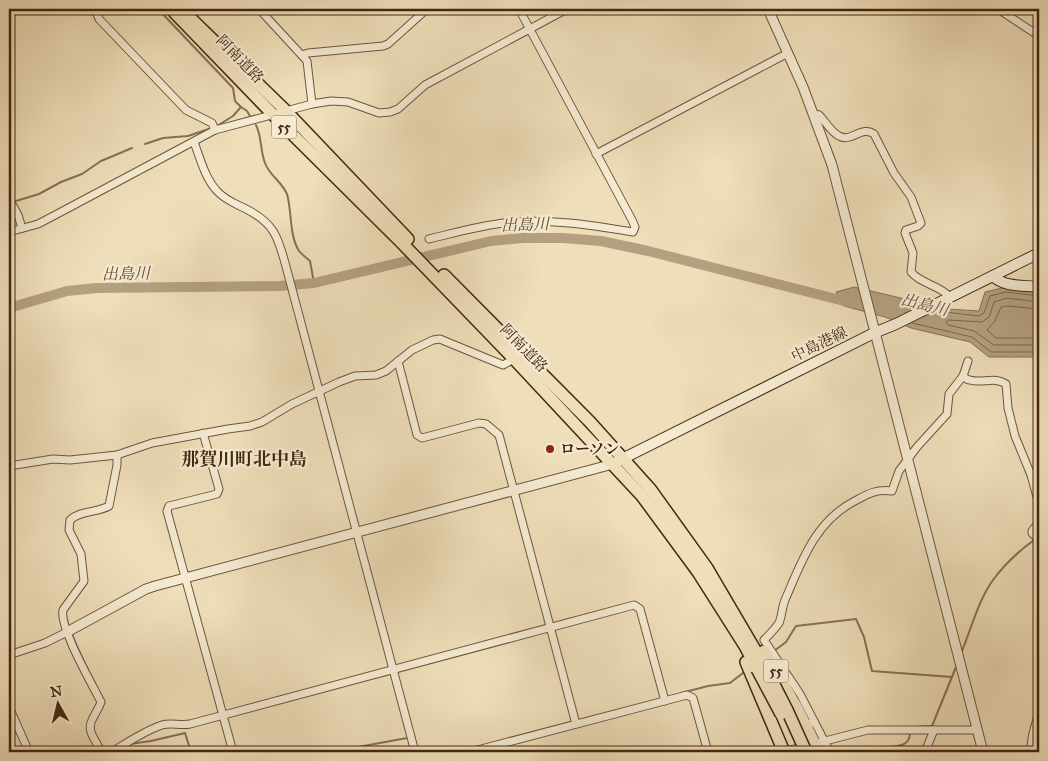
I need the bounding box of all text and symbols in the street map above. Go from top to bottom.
street label: 阿南道路 [213,31,267,87]
road number: 55 [272,115,296,138]
water label: 出島川 [501,214,551,235]
water label: 出島川 [102,264,152,283]
water label: 出島川 [899,289,952,320]
street label: 阿南道路 [497,320,551,376]
street label: 中島港線 [788,323,850,365]
place label: ローソン [560,440,619,458]
marker: ローソン [544,443,556,455]
district label: 那賀川町北中島 [181,448,307,470]
road number: 55 [764,659,788,682]
north arrow [32,678,82,728]
text: N [49,682,63,701]

